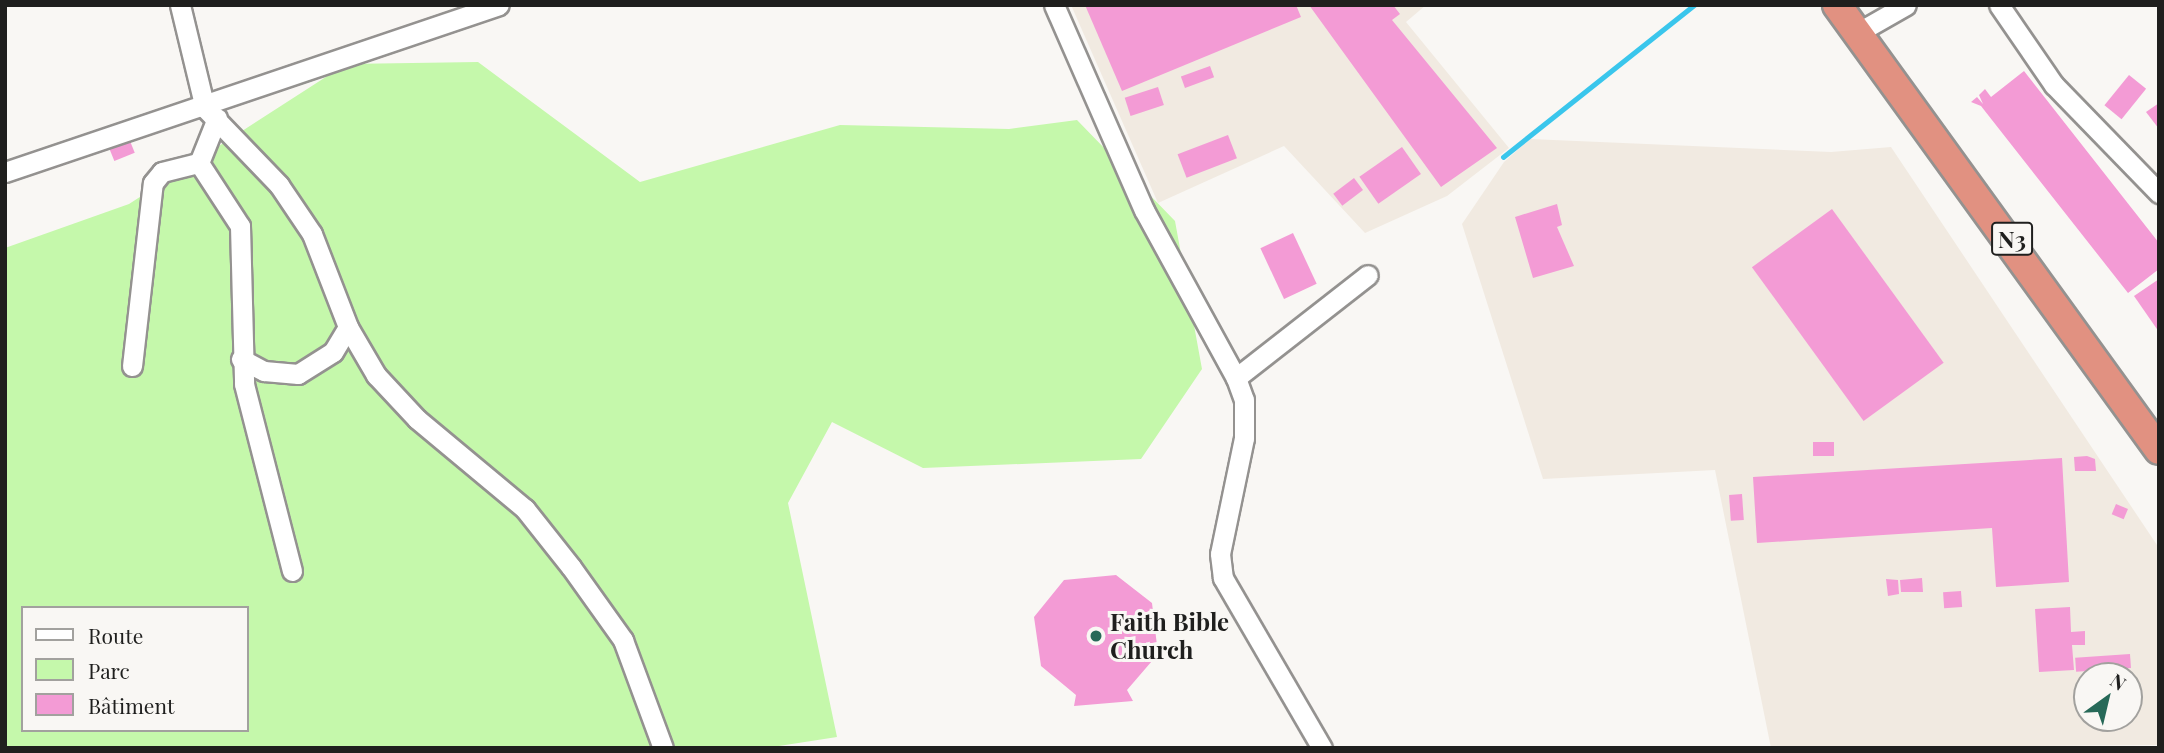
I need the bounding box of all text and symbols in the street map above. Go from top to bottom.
road number: N3 [1991,220,2033,258]
legend [21,606,248,732]
place label: Faith Bible Church [1110,608,1229,664]
text: Route [88,621,143,649]
marker: Faith Bible Church [1088,628,1104,644]
text: Parc [88,656,130,684]
north arrow [2073,662,2143,732]
text: N [2106,667,2132,696]
text: Bâtiment [88,691,174,719]

